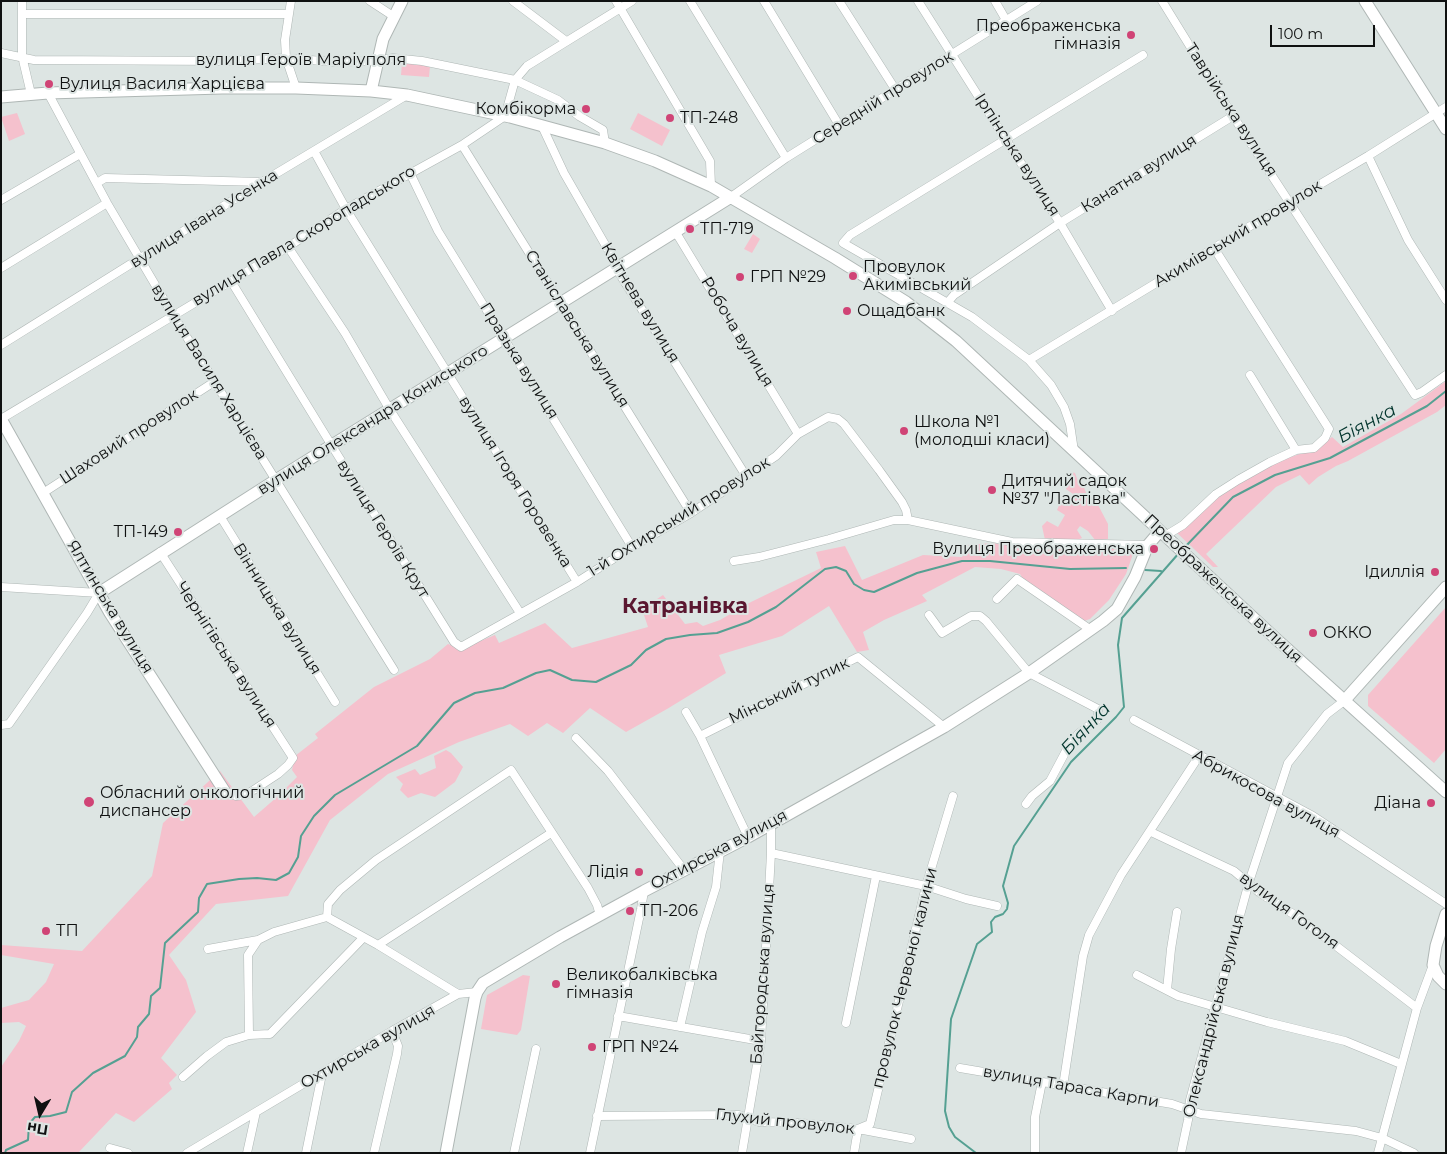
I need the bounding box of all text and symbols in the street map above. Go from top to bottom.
scale bar [1272,15,1377,47]
place label: Преображенська гімназія [976,16,1121,54]
text: 100 m [1278,24,1323,43]
marker: Преображенська гімназія [1125,29,1137,41]
street label: Таврійська вулиця [1181,40,1281,180]
street label: Середній провулок [809,47,957,149]
street label: вулиця Героїв Маріуполя [196,50,406,70]
place label: Вулиця Василя Харцієва [59,74,265,94]
marker: Вулиця Василя Харцієва [43,78,55,90]
street label: Ірпінська вулиця [970,90,1064,220]
place label: Комбікорма [475,99,576,119]
marker: Комбікорма [580,103,592,115]
place label: ТП-248 [680,108,738,128]
marker: ТП-248 [664,112,676,124]
street label: Канатна вулиця [1078,131,1200,217]
street label: вулиця Павла Скоропадського [189,162,419,310]
street label: вулиця Івана Усенка [127,166,281,272]
street label: Акимівський провулок [1151,176,1325,292]
place label: ТП-719 [700,219,754,239]
marker: ТП-719 [684,223,696,235]
street label: Квітнева вулиця [597,239,683,367]
street label: Станіславська вулиця [521,247,633,411]
place label: Провулок Акимівський [863,257,971,295]
place label: ГРП №29 [750,267,826,287]
marker: Провулок Акимівський [847,270,859,282]
marker: ГРП №29 [734,271,746,283]
street label: Робоча вулиця [697,273,777,391]
street label: вулиця Василя Харцієва [147,281,271,463]
street label: Празька вулиця [475,299,563,423]
place label: Ощадбанк [857,301,945,321]
marker: Ощадбанк [841,305,853,317]
street label: вулиця Олександра Кониського [254,341,492,499]
street label: Шаховий провулок [56,385,202,489]
street label: вулиця Ігоря Горовенка [454,393,576,571]
water label: Біянка [1334,400,1400,448]
place label: Школа №1 (молодші класи) [914,412,1050,450]
marker: Школа №1 (молодші класи) [898,425,910,437]
street label: 1-й Охтирський провулок [584,453,774,581]
street label: вулиця Героїв Крут [333,456,433,602]
place label: Дитячий садок №37 "Ластівка" [1002,471,1127,509]
marker: Дитячий садок №37 "Ластівка" [986,484,998,496]
street label: Преображенська вулиця [1140,511,1306,667]
place label: ТП-149 [114,522,168,542]
marker: ТП-149 [172,526,184,538]
street label: Ялтинська вулиця [63,537,157,677]
place label: Вулиця Преображенська [932,539,1144,559]
street label: Вінницька вулиця [229,540,325,678]
marker: Вулиця Преображенська [1148,543,1160,555]
place label: Ідиллія [1364,562,1425,582]
marker: Ідиллія [1429,566,1441,578]
street label: Чернігівська вулиця [172,579,280,731]
district label: Катранівка [622,594,748,620]
place label: ОККО [1323,623,1372,643]
marker: ОККО [1307,627,1319,639]
street label: Мінський тупик [726,654,852,728]
water label: Біянка [1056,698,1116,760]
street label: Абрикосова вулиця [1189,745,1343,843]
place label: Обласний онкологічний диспансер [100,783,304,821]
place label: Діана [1374,793,1421,813]
marker: Обласний онкологічний диспансер [82,795,96,809]
marker: Діана [1425,797,1437,809]
street label: Охтирська вулиця [647,806,791,894]
place label: Лідія [588,862,629,882]
marker: Лідія [633,866,645,878]
street label: провулок Червоної калини [868,866,942,1090]
street label: вулиця Гоголя [1235,868,1343,954]
street label: Байгородська вулиця [747,883,779,1065]
place label: ТП-206 [640,901,698,921]
marker: ТП-206 [624,905,636,917]
street label: Олександрійська вулиця [1179,912,1249,1120]
place label: ТП [56,921,79,941]
marker: ТП [40,925,52,937]
place label: Великобалківська гімназія [566,965,718,1003]
marker: Великобалківська гімназія [550,978,562,990]
street label: Охтирська вулиця [297,1001,439,1093]
place label: ГРП №24 [602,1037,679,1057]
marker: ГРП №24 [586,1041,598,1053]
street label: вулиця Тараса Карпи [982,1062,1160,1112]
north arrow [15,1089,65,1139]
street label: Глухий провулок [714,1105,856,1139]
text: Пн [26,1118,49,1139]

